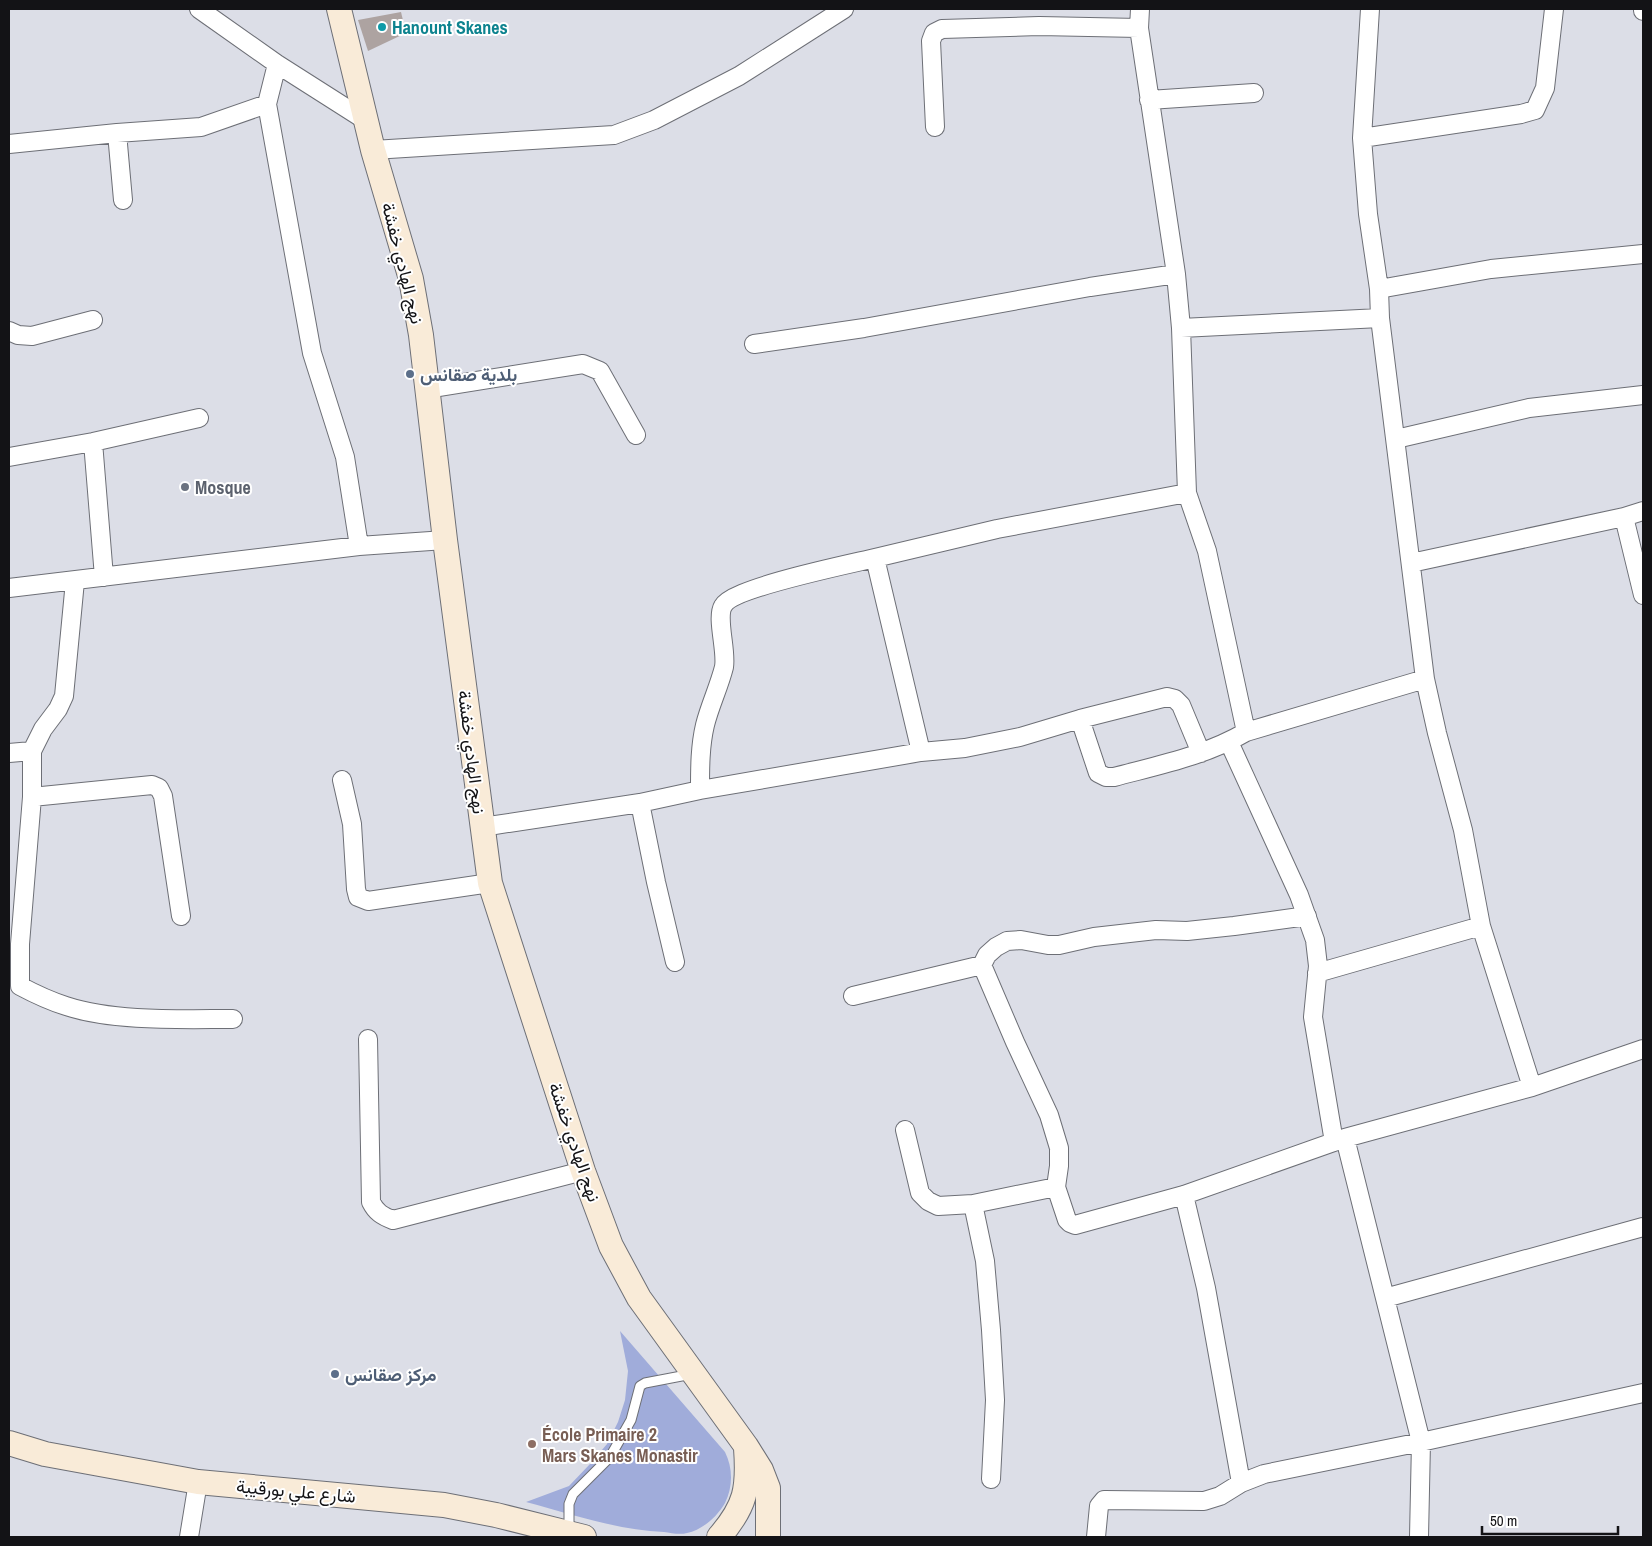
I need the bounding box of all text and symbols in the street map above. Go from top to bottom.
place label: Hanount Skanes [392,15,508,40]
marker: Hanount Skanes [376,21,388,33]
street label: نهج الهادي خفشة [373,200,430,327]
place label: بلدية صقانس [420,362,517,387]
marker: بلدية صقانس [404,368,416,380]
place label: Mosque [195,475,251,500]
marker: Mosque [179,481,191,493]
street label: نهج الهادي خفشة [449,689,492,816]
street label: نهج الهادي خفشة [540,1079,607,1206]
place label: مركز صقانس [345,1362,437,1387]
marker: مركز صقانس [329,1368,341,1380]
place label: École Primaire 2 Mars Skanes Monastir [542,1422,698,1468]
marker: École Primaire 2 Mars Skanes Monastir [526,1438,538,1450]
street label: شارع علي بورقيبة [235,1473,357,1512]
scale bar [1482,1504,1618,1536]
text: 50 m [1490,1510,1517,1531]

